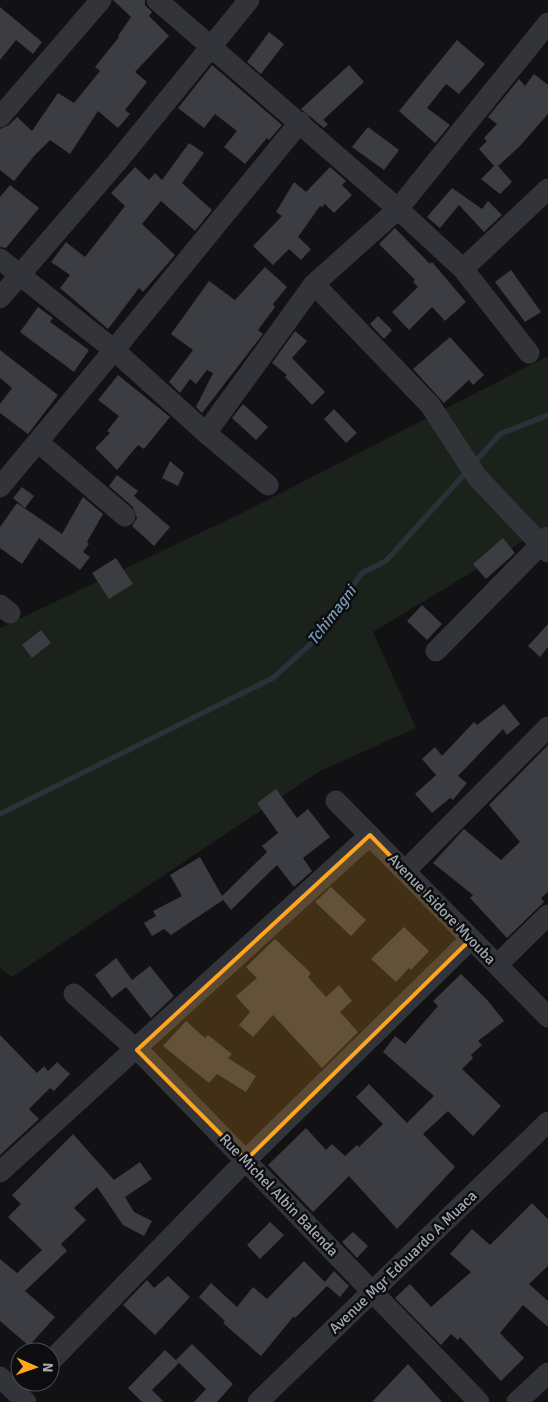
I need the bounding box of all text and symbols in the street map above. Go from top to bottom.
water label: Tchimagni [303,581,362,649]
street label: Avenue Isidore Mvouba [384,850,500,968]
street label: Rue Michel Albin Balenda [216,1130,342,1260]
street label: Avenue Mgr Edouardo A Muaca [325,1187,481,1337]
north arrow [10,1342,60,1392]
text: N [39,1362,56,1373]

